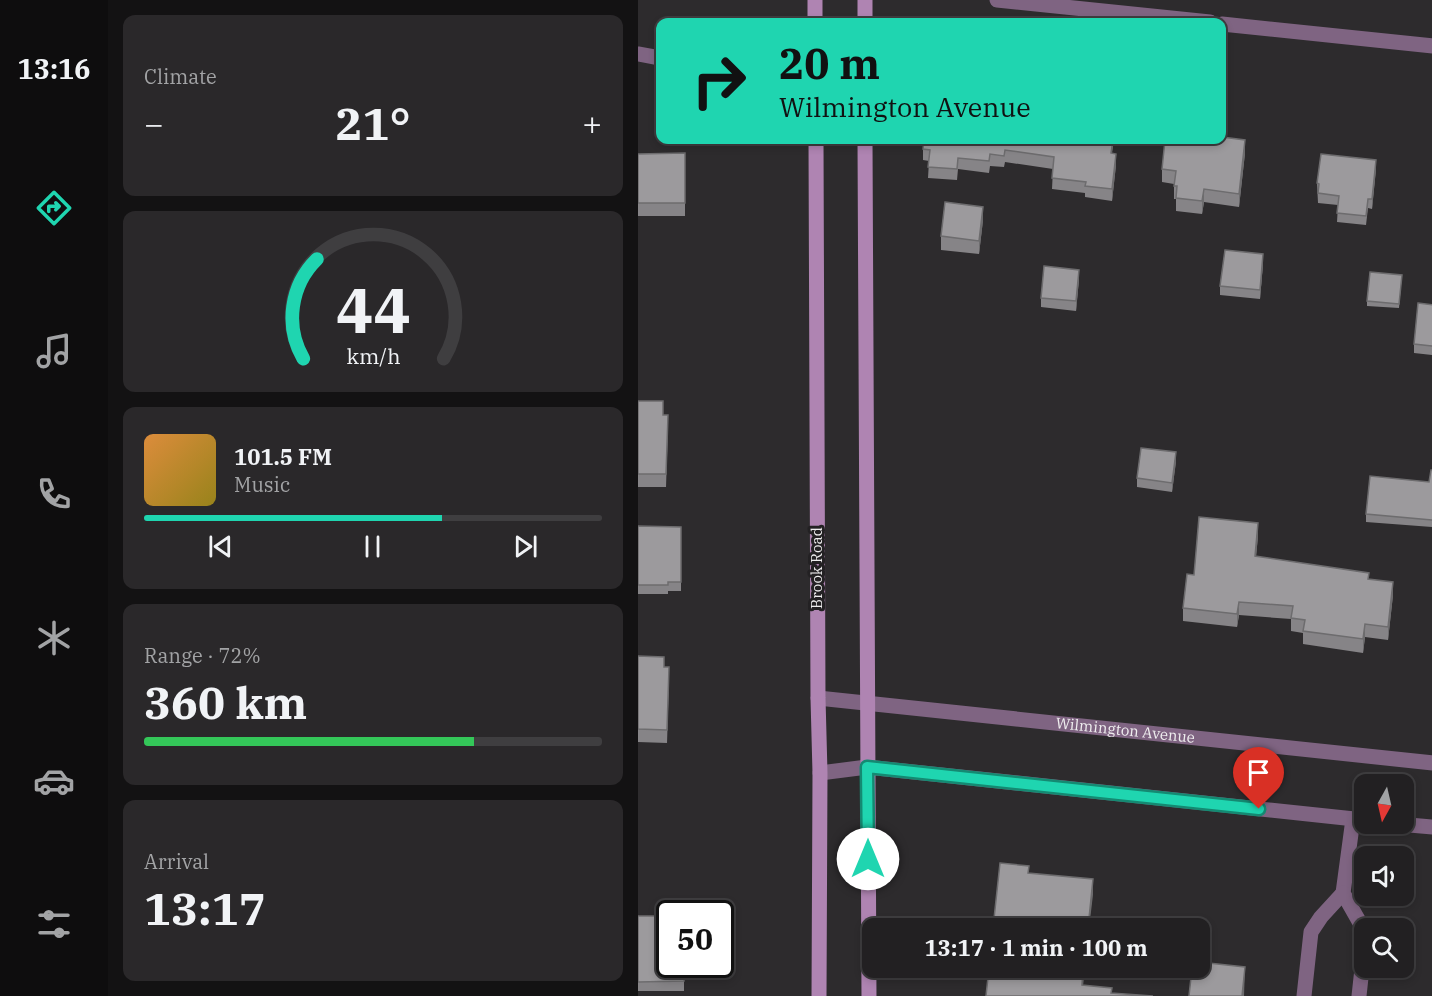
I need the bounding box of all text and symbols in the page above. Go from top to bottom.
text: 20 m [779,36,880,91]
icon: right [680,42,758,120]
text: 13:16 [18,51,90,86]
text: Climate [144,63,217,90]
text: Wilmington Avenue [779,89,1031,124]
text: 21° [335,94,411,152]
text: − [144,102,164,145]
text: + [582,102,602,145]
icon: directions [33,187,75,229]
text: 44 [336,269,410,350]
icon: music [33,330,75,372]
text: km/h [346,342,400,370]
text: 101.5 FM [234,442,332,471]
text: Music [234,471,290,498]
icon: phone [33,473,75,515]
street label: Brook Road [807,527,826,609]
icon: previous [204,530,237,563]
icon: pause [356,530,389,563]
icon: next [509,530,542,563]
icon: climate [33,617,75,659]
text: Range · 72% [144,642,261,669]
text: 360 km [144,673,307,731]
street label: Wilmington Avenue [1055,713,1196,747]
pin [1233,747,1284,809]
icon: arrive [1242,756,1275,789]
icon: car [33,760,75,802]
north arrow [1354,774,1414,834]
map controls [1354,774,1414,978]
position arrow [836,827,900,891]
button: sound [1354,846,1414,906]
text: Arrival [144,848,209,875]
text: 13:17 [144,879,266,937]
speed limit sign: 50 [656,900,734,978]
icon: filters [33,903,75,945]
button: search [1354,918,1414,978]
text: 13:17 · 1 min · 100 m [924,933,1148,962]

